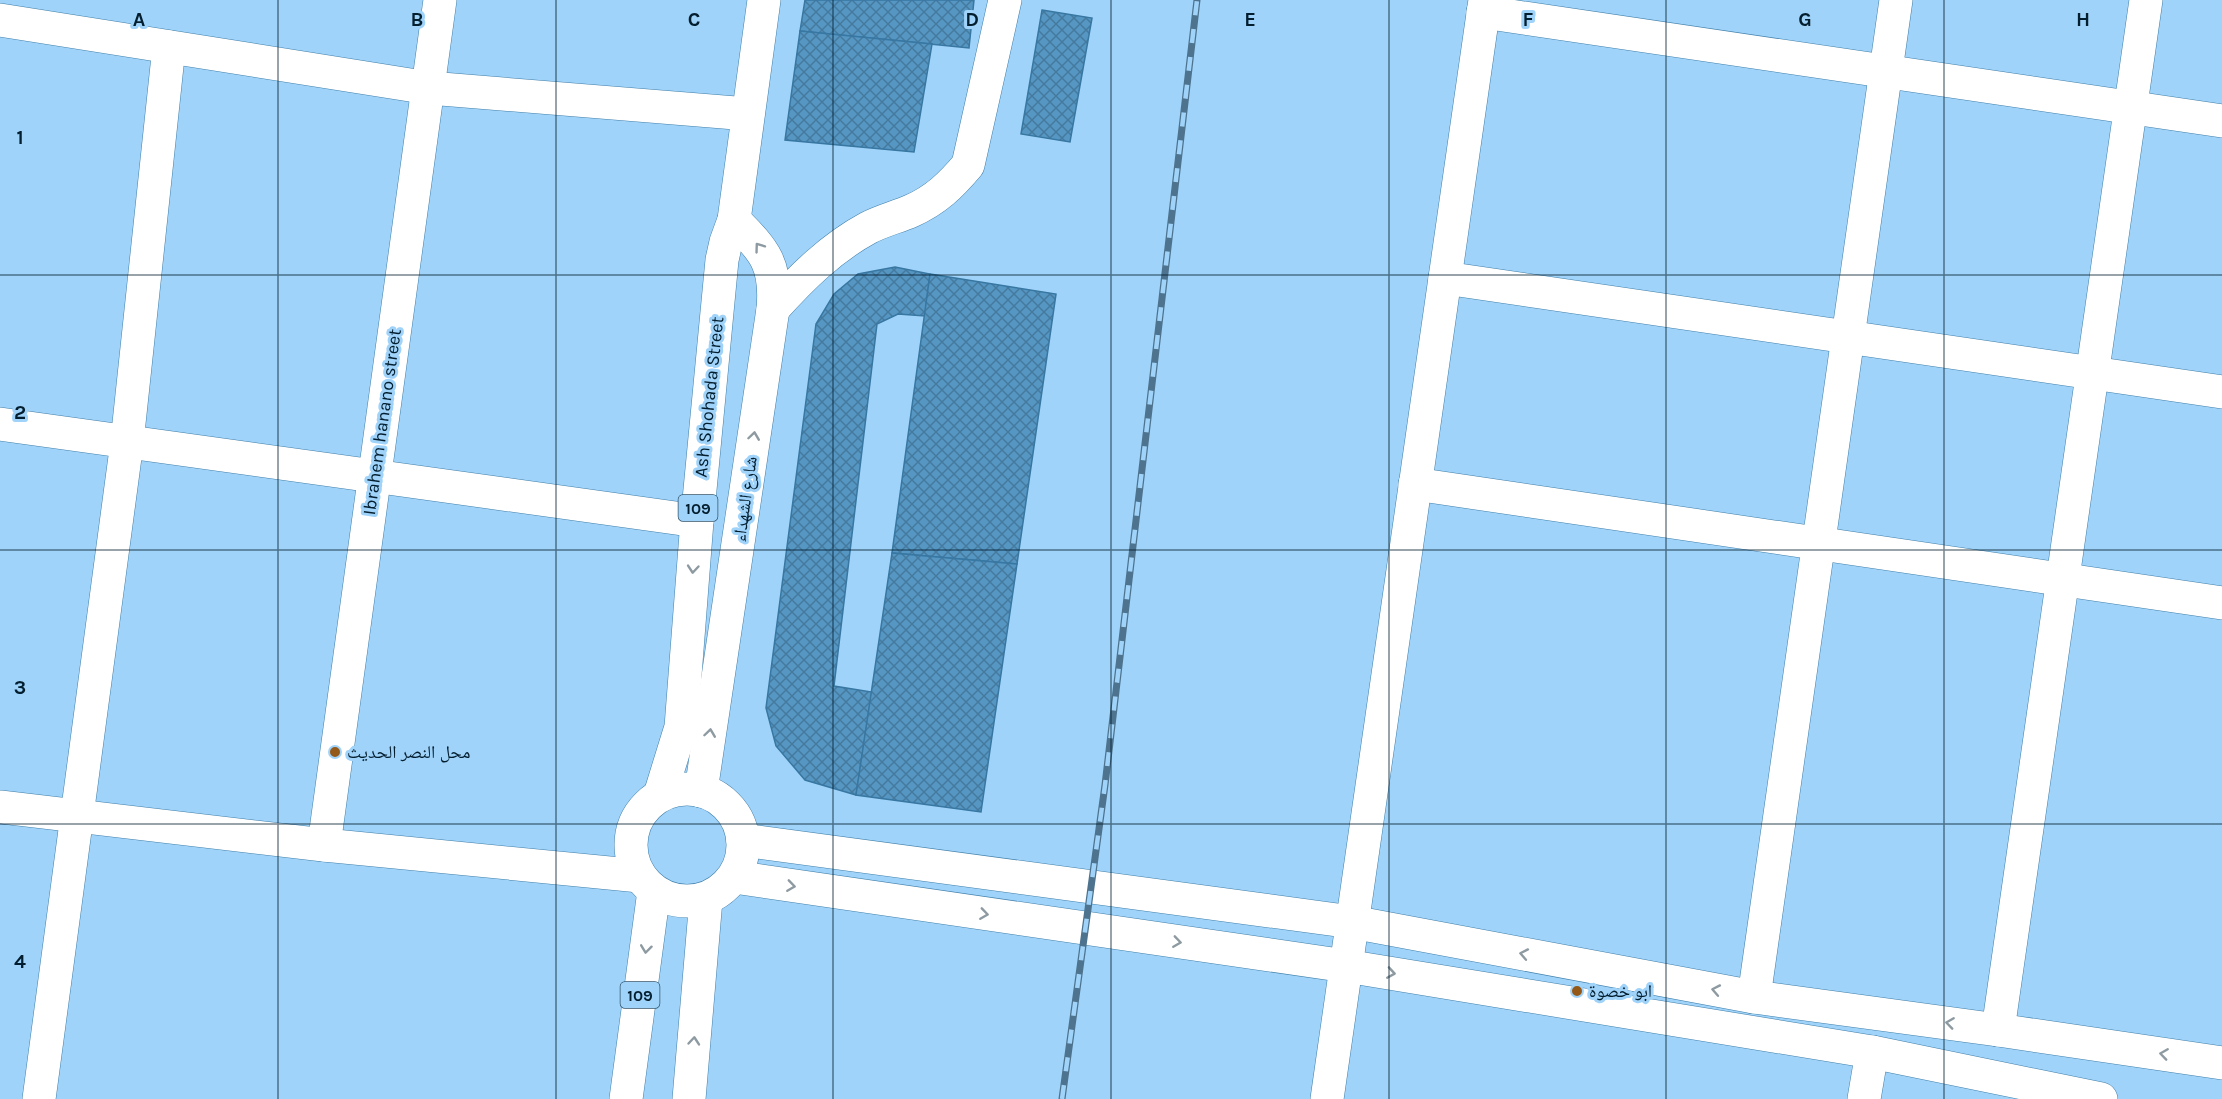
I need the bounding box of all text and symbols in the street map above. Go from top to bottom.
text: A [133,8,146,31]
text: B [411,8,423,31]
text: C [688,8,700,31]
text: D [965,8,979,31]
text: E [1244,8,1256,31]
text: F [1523,8,1534,31]
text: G [1798,8,1812,31]
text: H [2076,8,2090,31]
text: 1 [16,126,24,149]
one-way arrow [755,242,766,253]
street label: Ash Shohada Street [690,315,728,478]
street label: Ibrahem hanano street [358,327,406,517]
text: 2 [14,401,26,424]
one-way arrow [748,431,760,441]
street label: شارع الشهداء [728,455,762,543]
road number: 109 [678,495,718,521]
one-way arrow [687,565,700,574]
text: 3 [14,676,26,699]
one-way arrow [704,728,716,737]
place label: محل النصر الحديث [347,741,471,763]
marker: محل النصر الحديث [328,745,342,759]
one-way arrow [787,879,796,891]
one-way arrow [980,907,989,919]
one-way arrow [1173,935,1182,947]
one-way arrow [641,944,653,954]
one-way arrow [1519,948,1529,961]
text: 4 [14,950,26,973]
one-way arrow [1386,967,1396,979]
place label: ابو خصوة [1589,980,1652,1002]
road number: 109 [620,982,660,1008]
marker: ابو خصوة [1570,984,1584,998]
one-way arrow [1711,984,1721,997]
one-way arrow [1946,1018,1955,1030]
one-way arrow [687,1036,700,1045]
one-way arrow [2160,1049,2169,1061]

